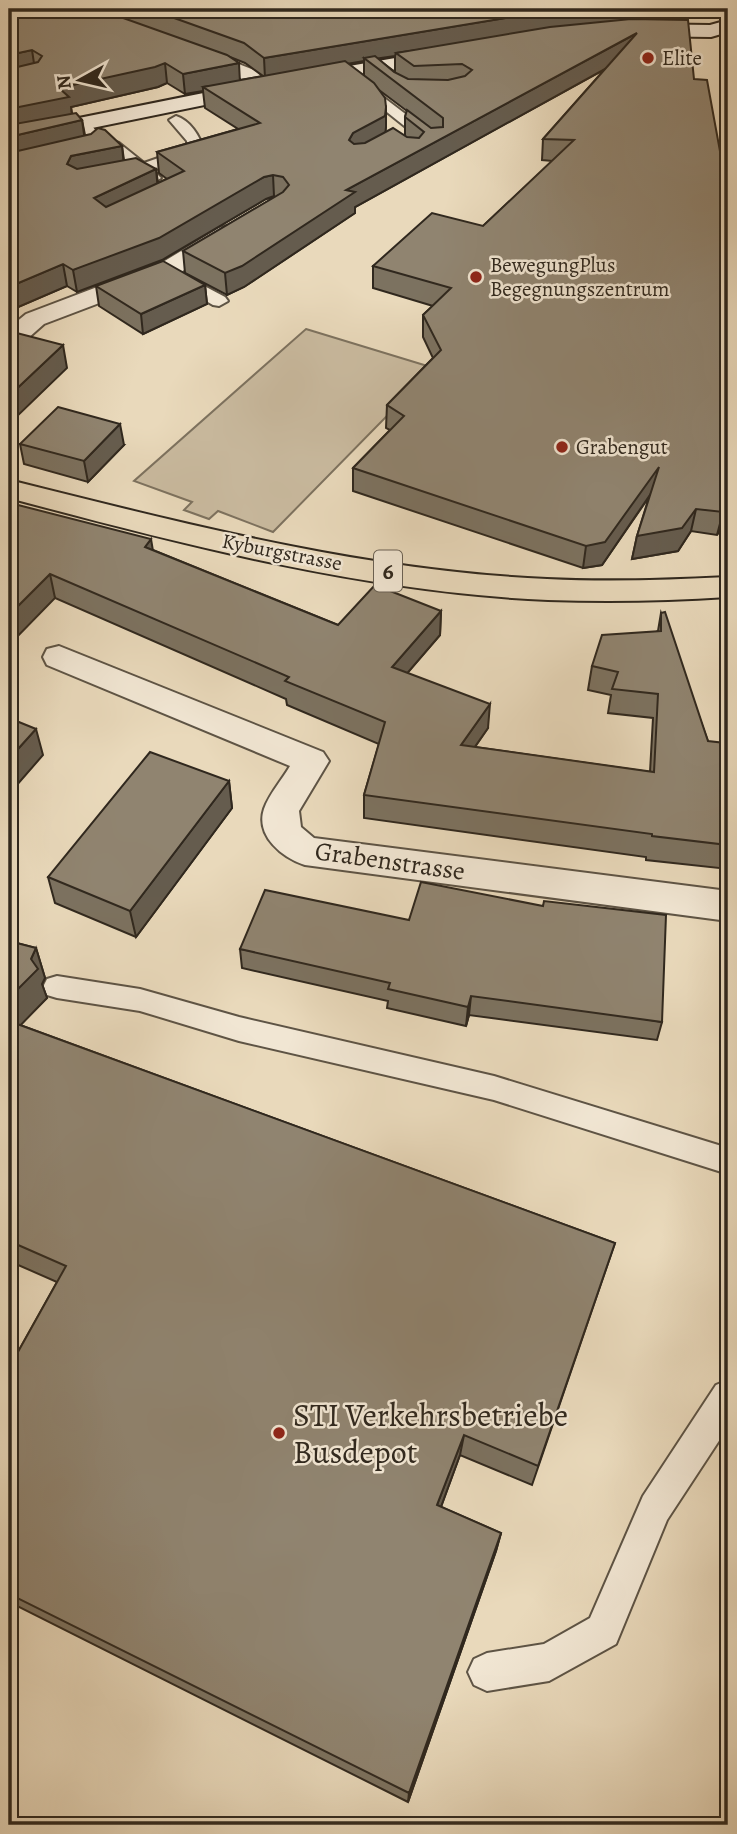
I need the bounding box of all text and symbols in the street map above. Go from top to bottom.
place label: Elite [662,44,702,72]
north arrow [46,46,116,116]
marker: Elite [640,50,656,66]
text: N [50,73,78,91]
place label: BewegungPlus Begegnungszentrum [490,251,670,303]
marker: BewegungPlus Begegnungszentrum [468,269,484,285]
place label: Grabengut [576,433,668,461]
marker: Grabengut [554,439,570,455]
street label: Kyburgstrasse [220,527,344,577]
road number: 6 [374,550,402,592]
street label: Grabenstrasse [313,833,467,889]
place label: STI Verkehrsbetriebe Busdepot [293,1393,568,1474]
marker: STI Verkehrsbetriebe Busdepot [271,1425,287,1441]

